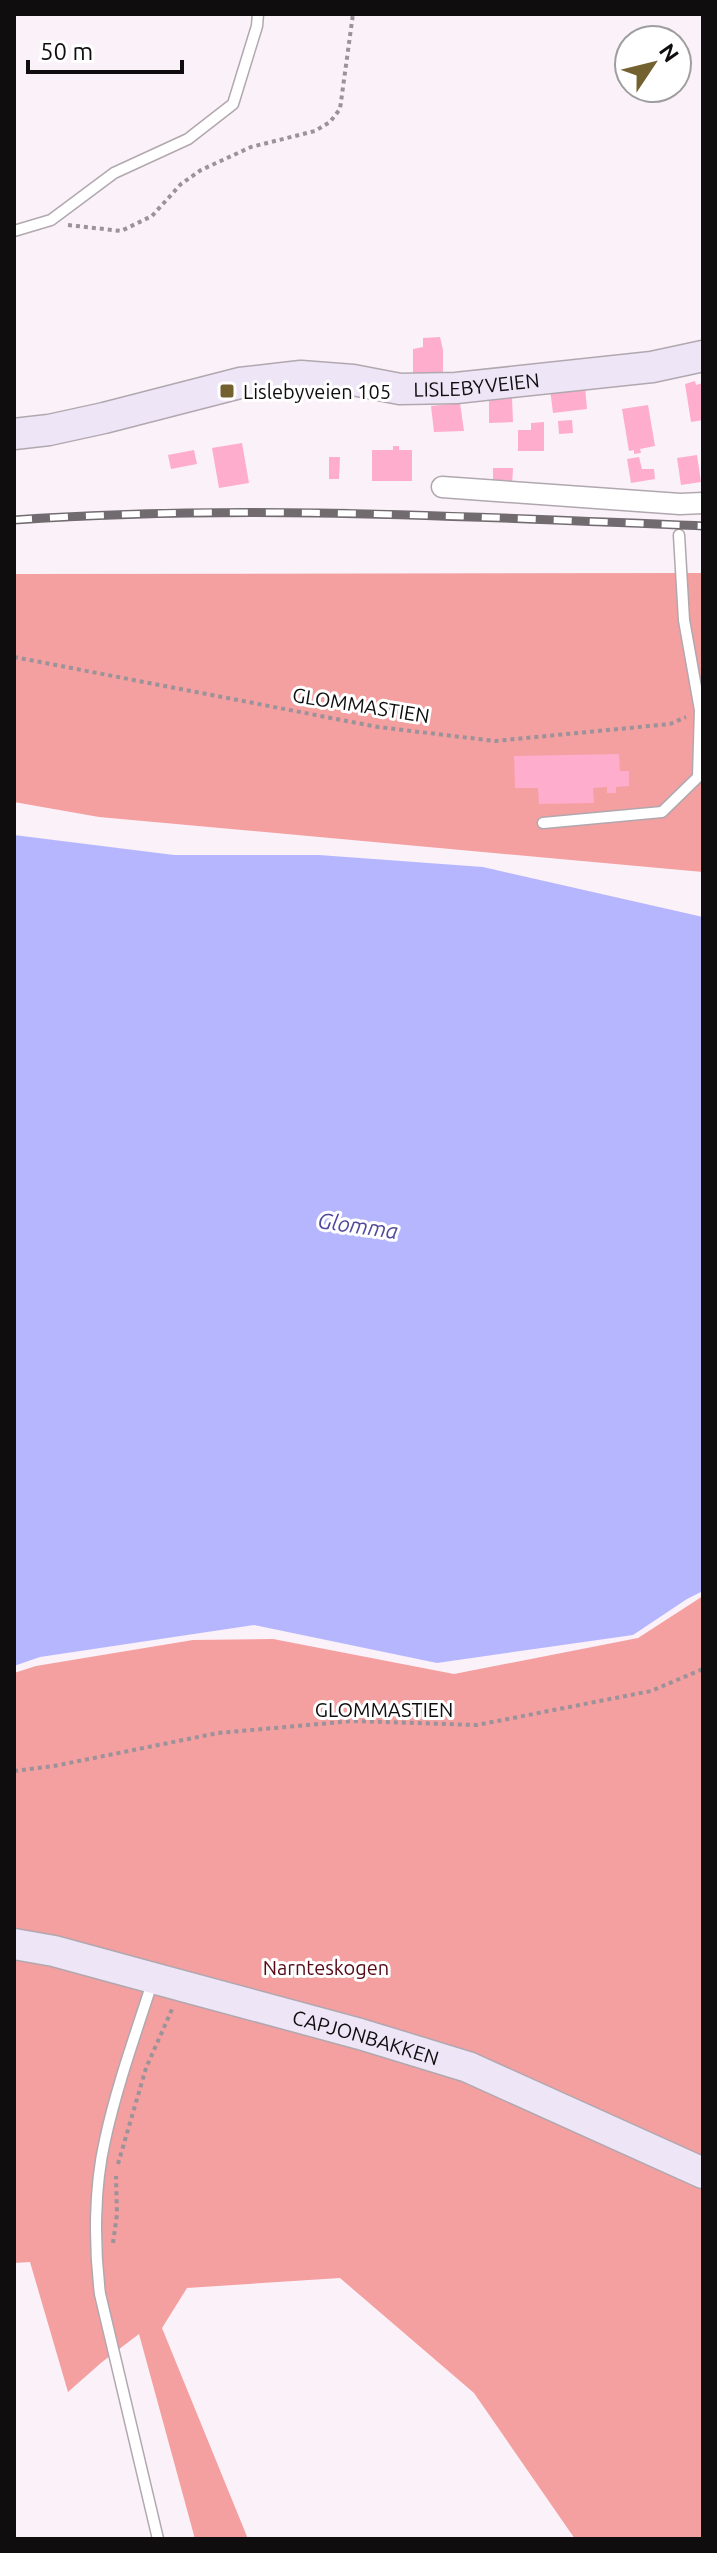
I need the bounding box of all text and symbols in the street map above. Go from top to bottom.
scale bar [28,24,182,74]
north arrow [613,24,693,104]
text: 50 m [40,38,93,65]
text: N [655,38,685,66]
street label: LISLEBYVEIEN [413,368,541,400]
place label: Lislebyveien 105 [243,380,391,403]
marker: Lislebyveien 105 [218,382,236,400]
street label: GLOMMASTIEN [291,683,431,727]
water label: Glomma [316,1207,400,1243]
street label: GLOMMASTIEN [315,1698,453,1721]
park label: Narnteskogen [263,1956,389,1979]
street label: CAPJONBAKKEN [290,2005,442,2069]

